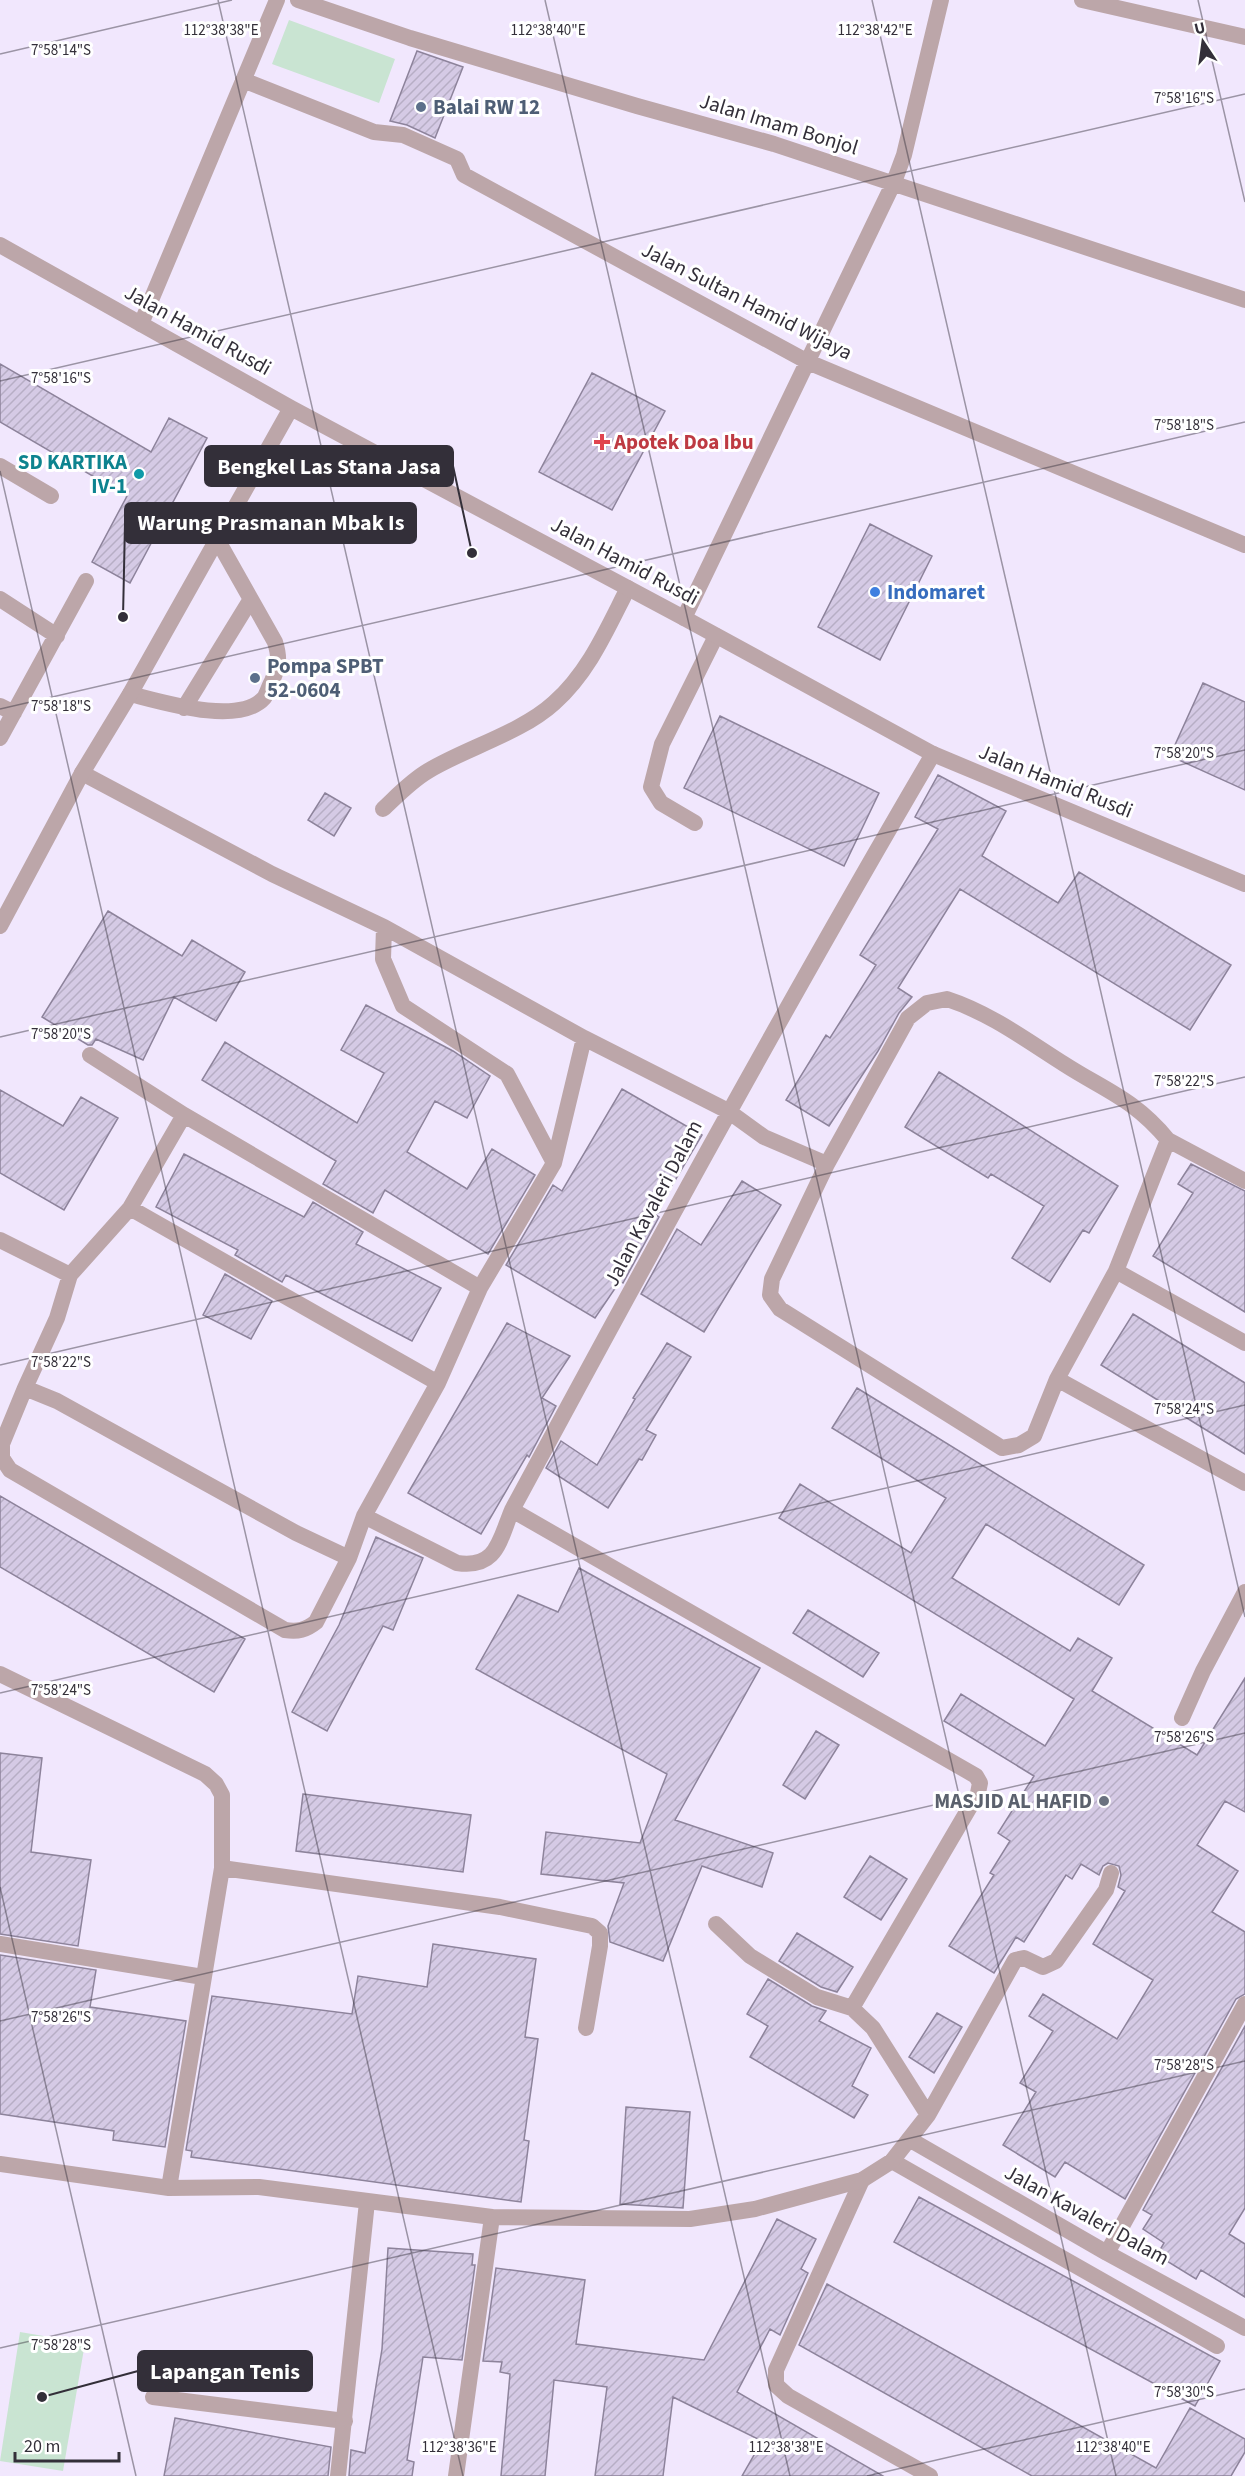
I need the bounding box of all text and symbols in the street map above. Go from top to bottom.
north arrow [1173,12,1233,72]
text: U [1192,16,1208,40]
text: 112°38'38"E [183,20,259,41]
text: 112°38'40"E [510,20,586,41]
text: 112°38'42"E [837,20,913,41]
text: 7°58'14"S [31,40,91,61]
street label: Jalan Imam Bonjol [696,86,862,162]
text: 7°58'16"S [1154,88,1214,109]
place label: Balai RW 12 [433,92,540,122]
marker: Balai RW 12 [414,100,428,114]
street label: Jalan Sultan Hamid Wijaya [636,235,858,367]
street label: Jalan Hamid Rusdi [119,277,277,383]
text: 7°58'16"S [31,368,91,389]
text: 7°58'18"S [1154,415,1214,436]
place label: Apotek Doa Ibu [613,427,754,457]
marker: Apotek Doa Ibu [595,435,609,449]
callout: Bengkel Las Stana Jasa [205,446,453,486]
place label: SD KARTIKA IV-1 [18,447,128,501]
text: Bengkel Las Stana Jasa [217,451,441,483]
marker: SD KARTIKA IV-1 [132,467,146,481]
callout: Warung Prasmanan Mbak Is [125,503,416,543]
text: Warung Prasmanan Mbak Is [138,507,405,539]
street label: Jalan Hamid Rusdi [546,509,704,613]
place label: Indomaret [887,577,985,607]
marker: Indomaret [868,585,882,599]
place label: Pompa SPBT 52-0604 [267,651,384,705]
marker: Pompa SPBT 52-0604 [248,671,262,685]
text: 7°58'18"S [31,696,91,717]
street label: Jalan Hamid Rusdi [974,736,1138,826]
text: 7°58'20"S [1154,743,1214,764]
text: 7°58'20"S [31,1024,91,1045]
text: 7°58'22"S [1154,1071,1214,1092]
street label: Jalan Kavaleri Dalam [597,1115,709,1291]
text: 7°58'22"S [31,1352,91,1373]
text: 7°58'24"S [1154,1399,1214,1420]
text: 7°58'24"S [31,1680,91,1701]
text: 7°58'26"S [1154,1727,1214,1748]
place label: MASJID AL HAFID [934,1786,1092,1816]
marker: MASJID AL HAFID [1097,1794,1111,1808]
text: 7°58'26"S [31,2007,91,2028]
text: 7°58'28"S [1154,2055,1214,2076]
street label: Jalan Kavaleri Dalam [999,2157,1175,2273]
text: 7°58'28"S [31,2335,91,2356]
callout: Lapangan Tenis [138,2351,312,2391]
text: Lapangan Tenis [150,2356,300,2388]
text: 7°58'30"S [1154,2382,1214,2403]
scale bar [15,2425,118,2463]
text: 20 m [24,2434,60,2459]
text: 112°38'36"E [421,2437,497,2458]
text: 112°38'38"E [748,2437,824,2458]
text: 112°38'40"E [1075,2437,1151,2458]

